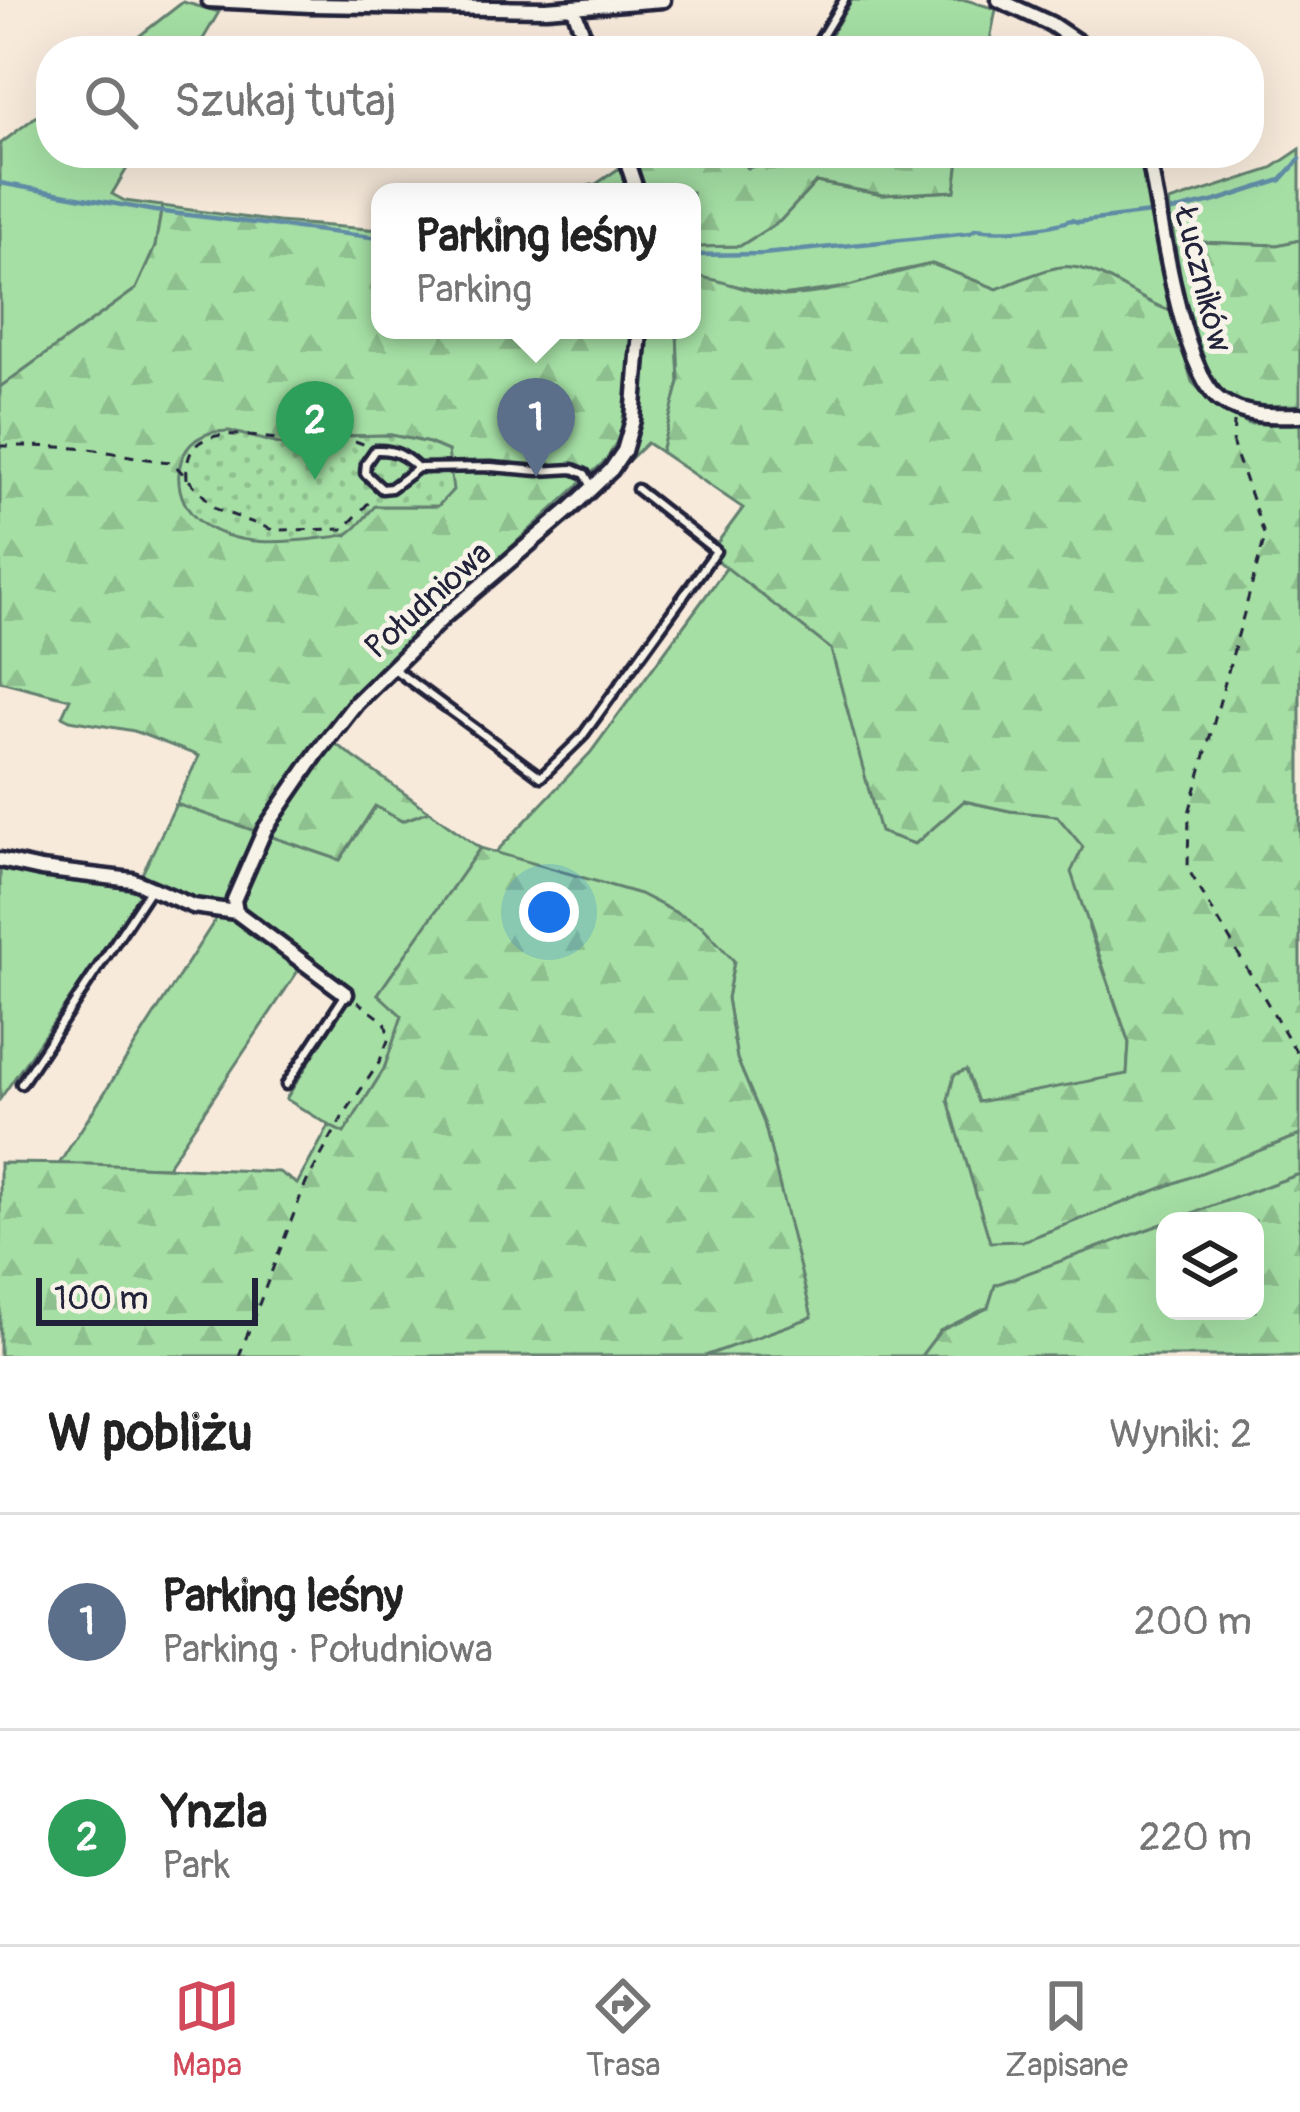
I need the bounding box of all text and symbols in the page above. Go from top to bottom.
search box [36,36,1264,168]
icon: search [78,69,144,135]
text: Szukaj tutaj [174,74,396,130]
popup [371,183,701,339]
street label: Łuczników [1164,201,1240,356]
text: Parking leśny [415,209,657,265]
text: Parking [415,265,532,314]
pin: 1 [497,378,575,477]
pin: 2 [276,381,354,480]
street label: Południowa [356,533,500,668]
your location [519,882,579,942]
map controls [1156,1212,1264,1320]
button: layers [1156,1212,1264,1320]
scale bar [36,1272,258,1325]
text: 100 m [54,1278,148,1319]
text: W pobliżu [48,1402,253,1466]
text: Wyniki: 2 [1109,1410,1252,1459]
text: Parking leśny [162,1569,403,1625]
text: 1 [79,1597,95,1646]
text: 200 m [1134,1597,1252,1646]
text: Parking · Południowa [162,1625,493,1674]
text: Ynzla [162,1785,267,1841]
text: 2 [76,1813,98,1862]
text: 220 m [1139,1813,1252,1862]
text: Park [162,1841,230,1890]
tab: Mapa [172,1973,242,2086]
tab: Trasa [586,1973,661,2086]
tab: Zapisane [1005,1973,1128,2086]

